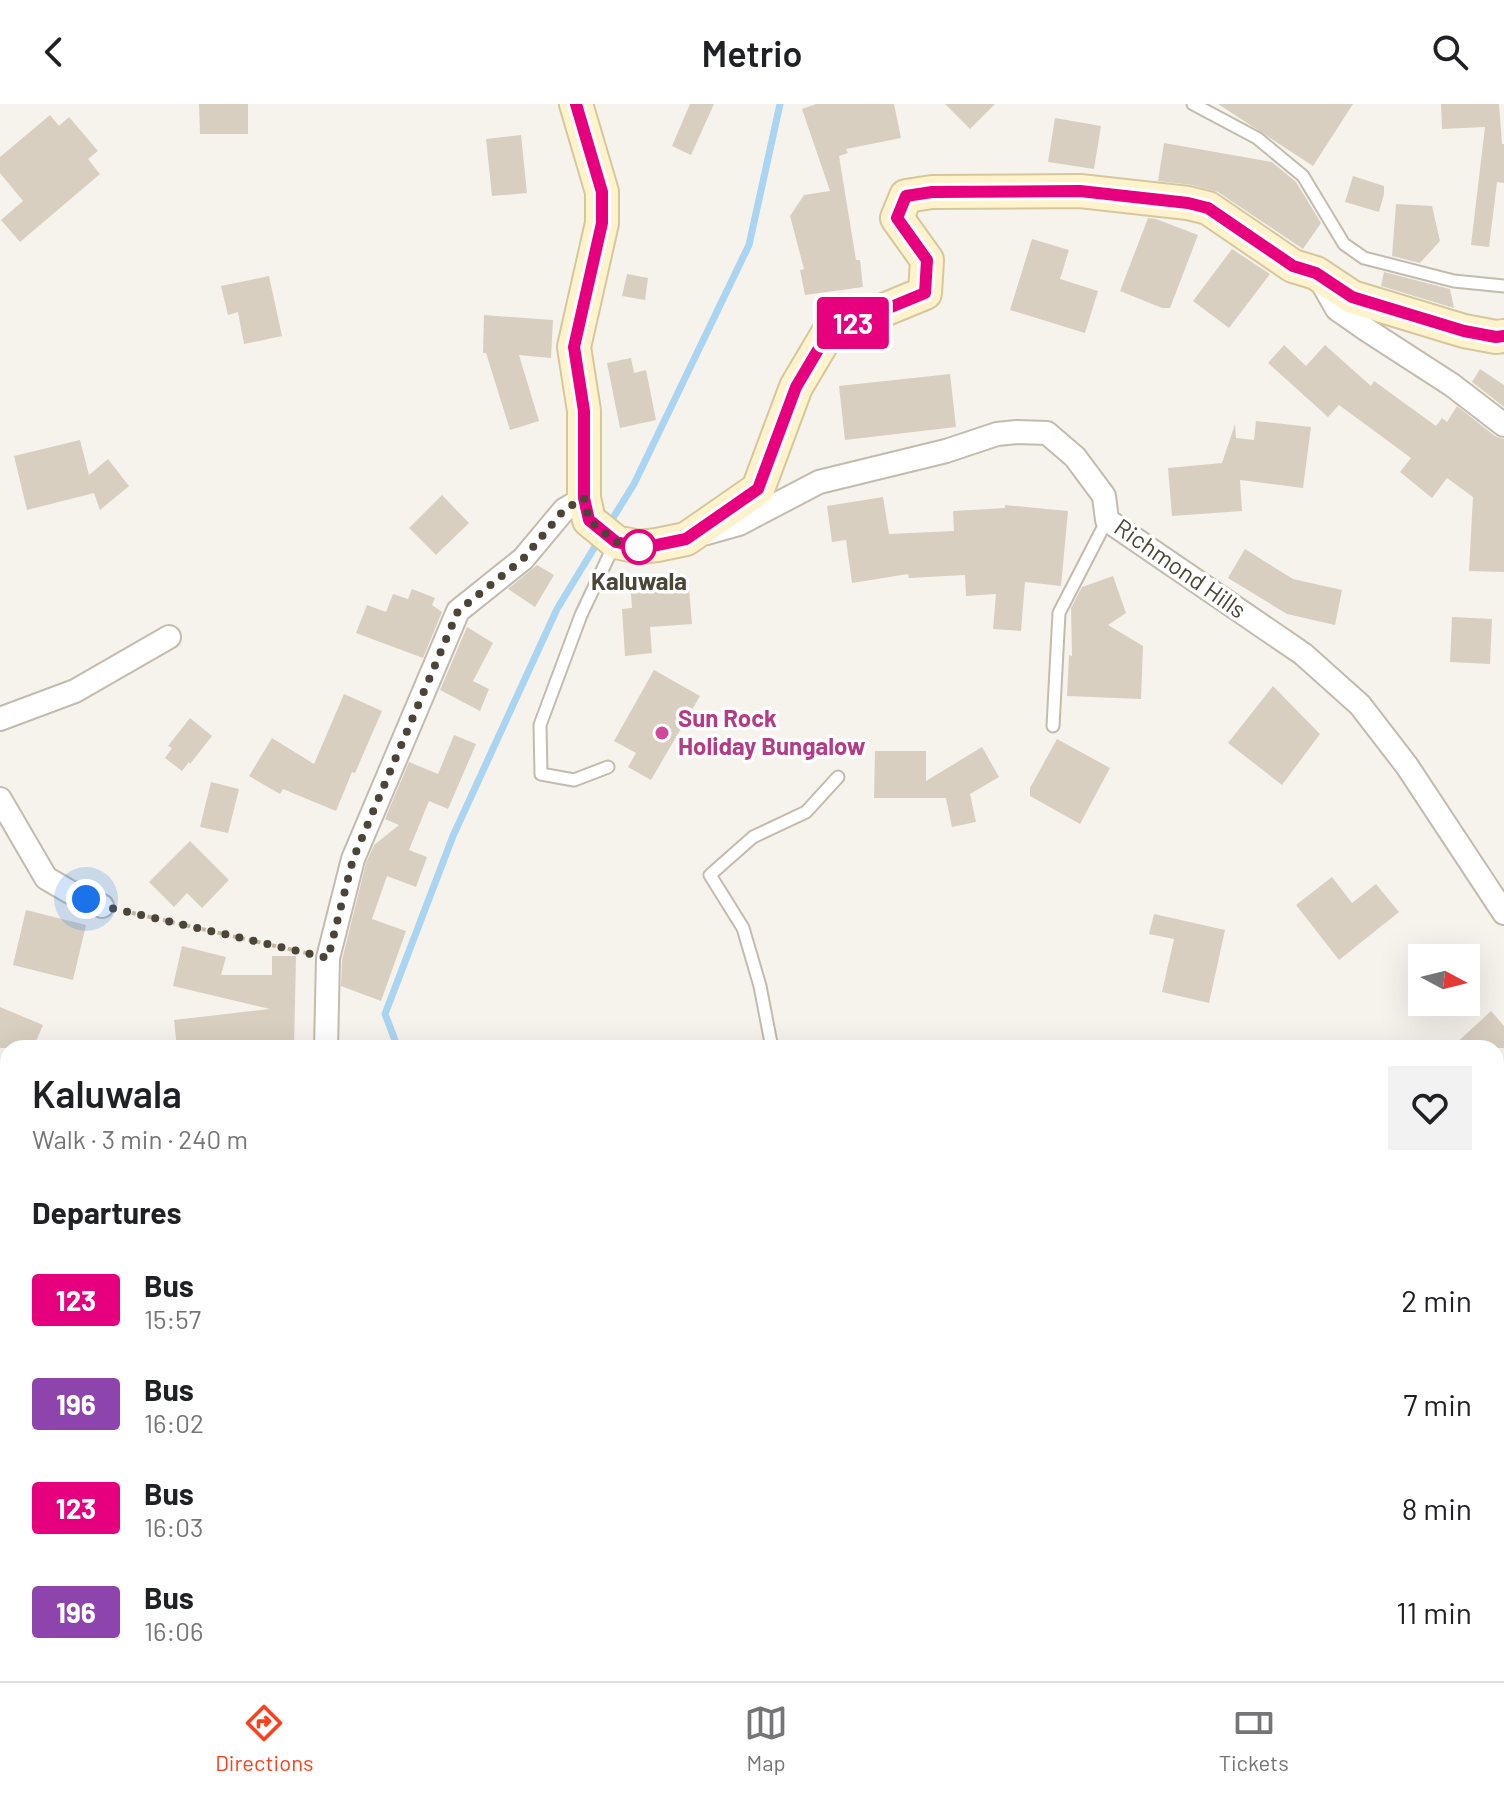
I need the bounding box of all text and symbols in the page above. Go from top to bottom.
icon: back [32,30,76,74]
icon: search [1428,30,1472,74]
text: Metrio [701,31,803,74]
line badge: 123 [807,297,899,349]
text: 123 [833,306,873,340]
street label: Richmond Hills [1109,512,1252,624]
marker: Kaluwala [622,530,656,564]
place label: Kaluwala [591,566,687,595]
place label: Sun Rock Holiday Bungalow [678,703,866,760]
marker: Sun Rock Holiday Bungalow [653,724,671,742]
your location [66,879,106,919]
north arrow [1408,944,1480,1016]
map controls [1408,944,1480,1016]
button: heart [1388,1066,1472,1150]
text: Kaluwala [32,1070,182,1116]
text: Walk · 3 min · 240 m [32,1123,248,1154]
text: Departures [32,1194,182,1230]
text: Bus [144,1267,194,1303]
text: 2 min [1401,1282,1472,1318]
text: 123 [56,1283,96,1317]
text: 15:57 [144,1303,201,1334]
text: Bus [144,1371,194,1407]
text: 7 min [1403,1386,1472,1422]
text: 196 [56,1387,96,1421]
text: 16:02 [144,1407,204,1438]
text: Bus [144,1475,194,1511]
text: 8 min [1402,1490,1472,1526]
text: 123 [56,1491,96,1525]
text: 16:03 [144,1511,203,1542]
text: Bus [144,1579,194,1615]
text: 11 min [1396,1594,1472,1630]
text: 196 [56,1595,96,1629]
text: 16:06 [144,1615,203,1646]
tab: Directions [215,1701,314,1775]
tab: Map [744,1701,788,1775]
tab: Tickets [1219,1701,1289,1775]

